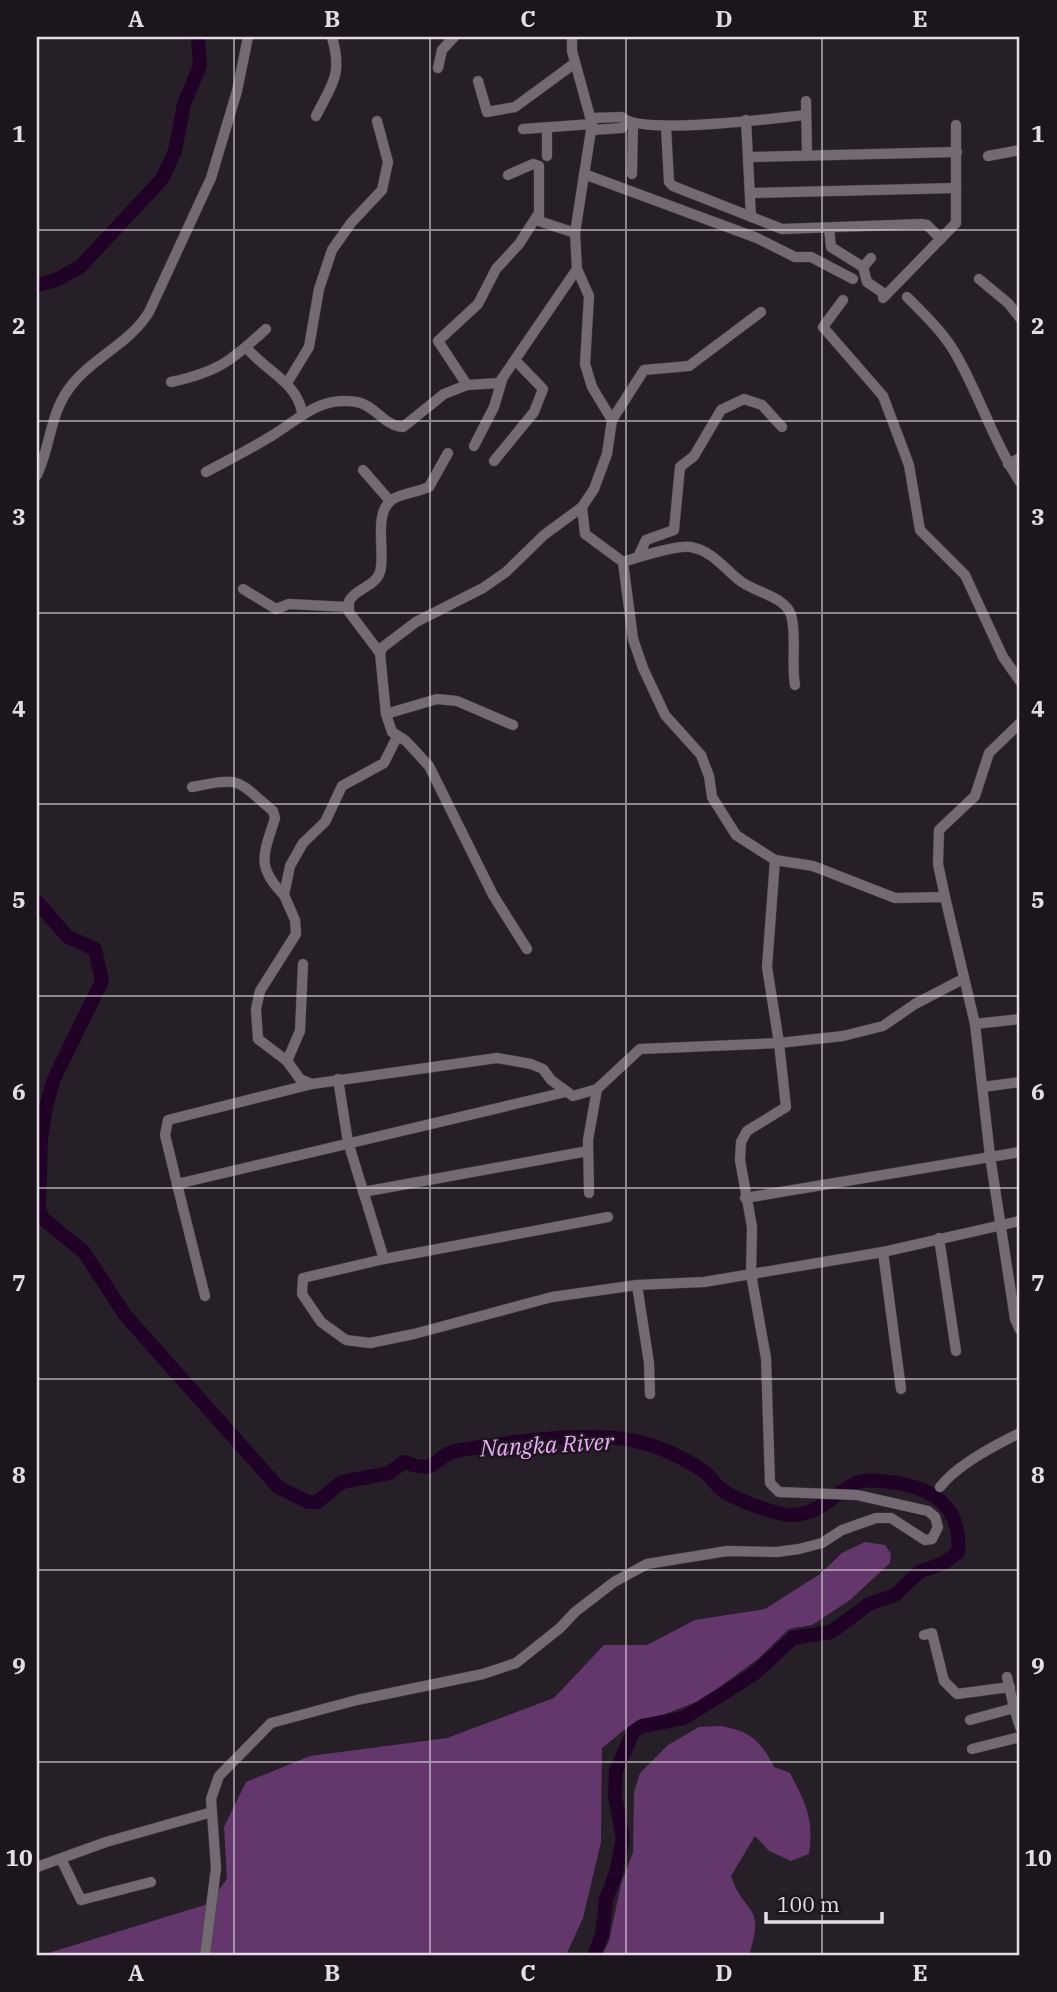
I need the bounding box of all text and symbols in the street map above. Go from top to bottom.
text: A [128,3,144,33]
text: B [324,3,340,33]
text: C [520,3,536,33]
text: D [715,3,733,33]
text: E [912,3,928,33]
text: 1 [12,118,26,148]
text: 1 [1031,118,1045,148]
text: 2 [12,310,26,340]
text: 2 [1031,310,1045,340]
text: 3 [12,501,26,531]
text: 3 [1031,501,1045,531]
text: 4 [12,693,26,723]
text: 4 [1031,693,1045,723]
text: 5 [12,884,26,914]
text: 5 [1031,884,1045,914]
text: 6 [12,1076,26,1106]
text: 6 [1031,1076,1045,1106]
text: 7 [12,1267,26,1297]
text: 7 [1031,1267,1045,1297]
water label: Nangka River [478,1425,616,1463]
text: 8 [12,1459,26,1489]
text: 8 [1031,1459,1045,1489]
text: 9 [12,1650,26,1680]
text: 9 [1031,1650,1045,1680]
text: 10 [5,1842,33,1872]
text: 10 [1024,1842,1052,1872]
scale bar [766,1880,882,1924]
text: 100 m [777,1890,840,1918]
text: A [128,1957,144,1987]
text: B [324,1957,340,1987]
text: C [520,1957,536,1987]
text: D [715,1957,733,1987]
text: E [912,1957,928,1987]

